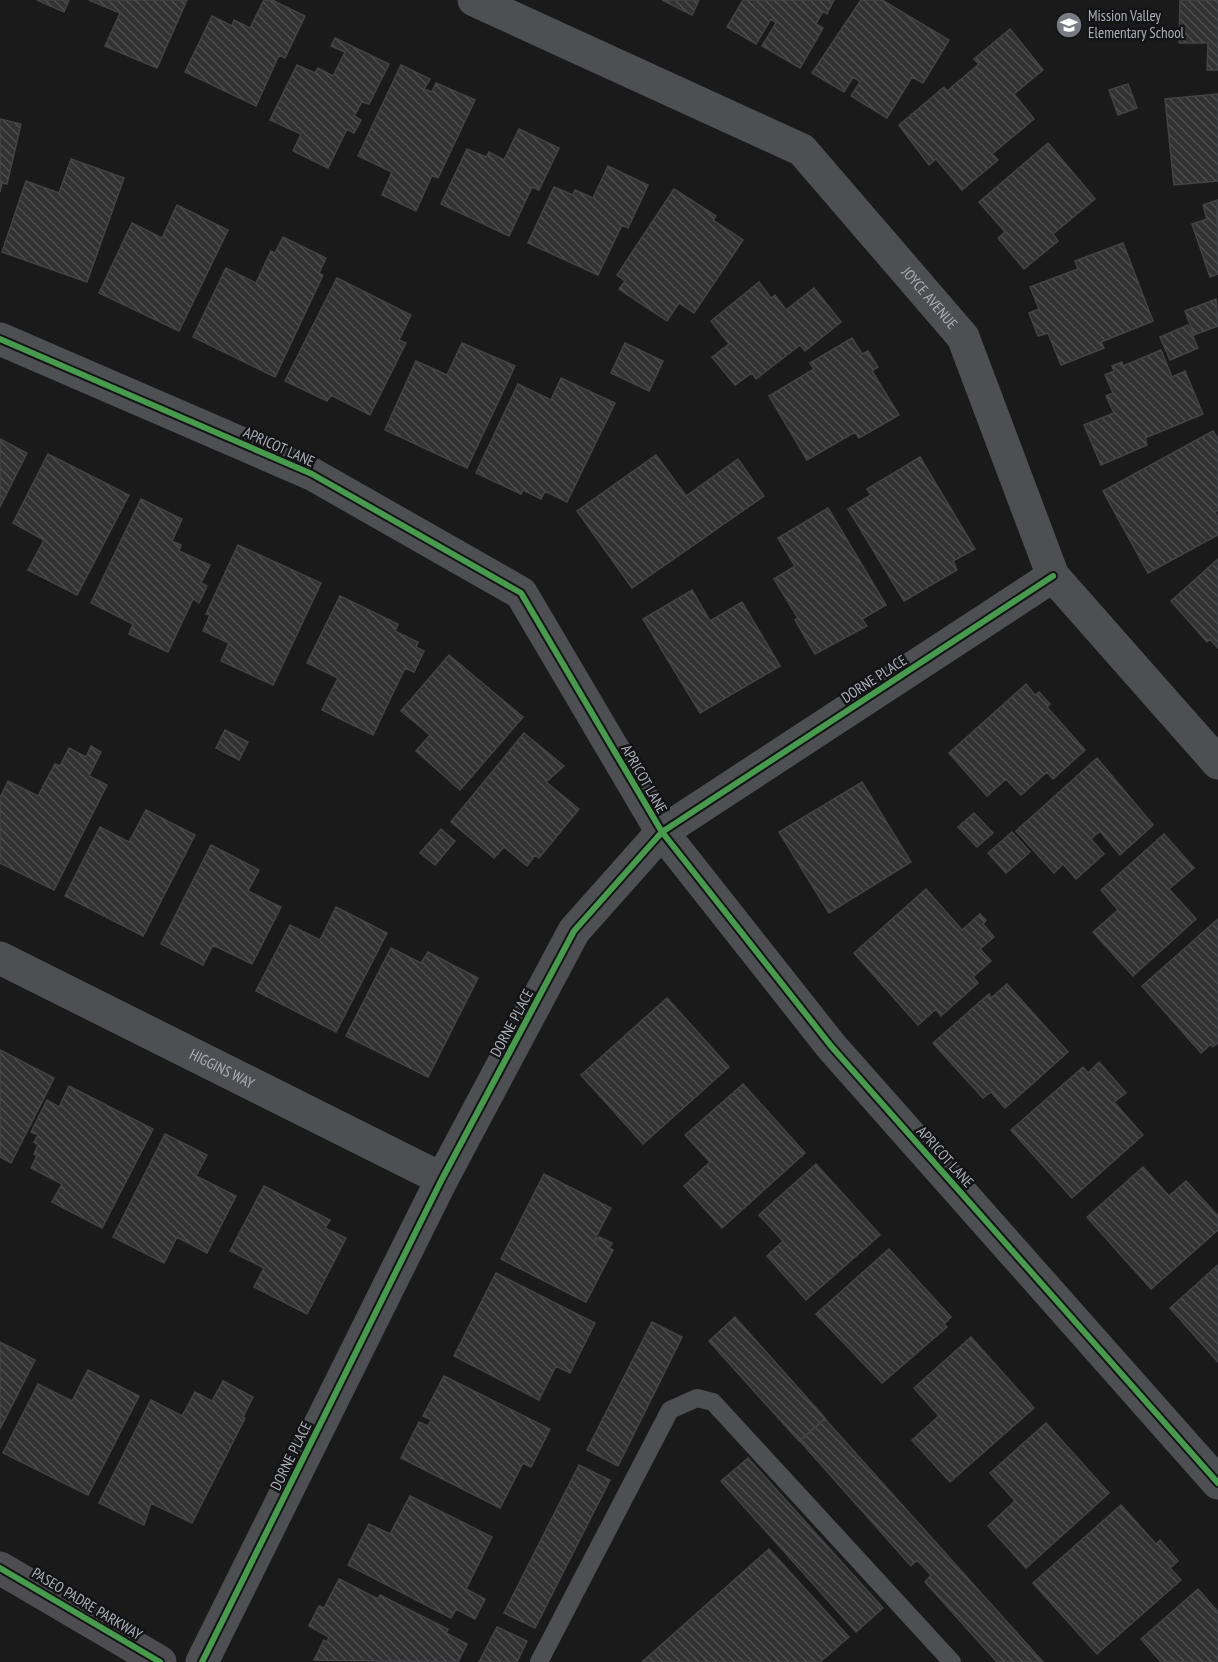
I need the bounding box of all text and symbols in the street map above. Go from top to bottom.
place label: Mission Valley Elementary School [1088,6,1185,42]
school or university icon: Mission Valley Elementary School [1054,10,1084,40]
street label: JOYCE AVENUE [897,262,962,333]
street label: APRICOT LANE [241,422,318,471]
street label: DORNE PLACE [837,650,910,707]
street label: APRICOT LANE [617,741,672,816]
street label: DORNE PLACE [486,986,537,1060]
street label: HIGGINS WAY [186,1044,258,1093]
street label: APRICOT LANE [913,1122,978,1191]
street label: DORNE PLACE [266,1418,315,1493]
street label: PASEO PADRE PARKWAY [29,1563,146,1644]

